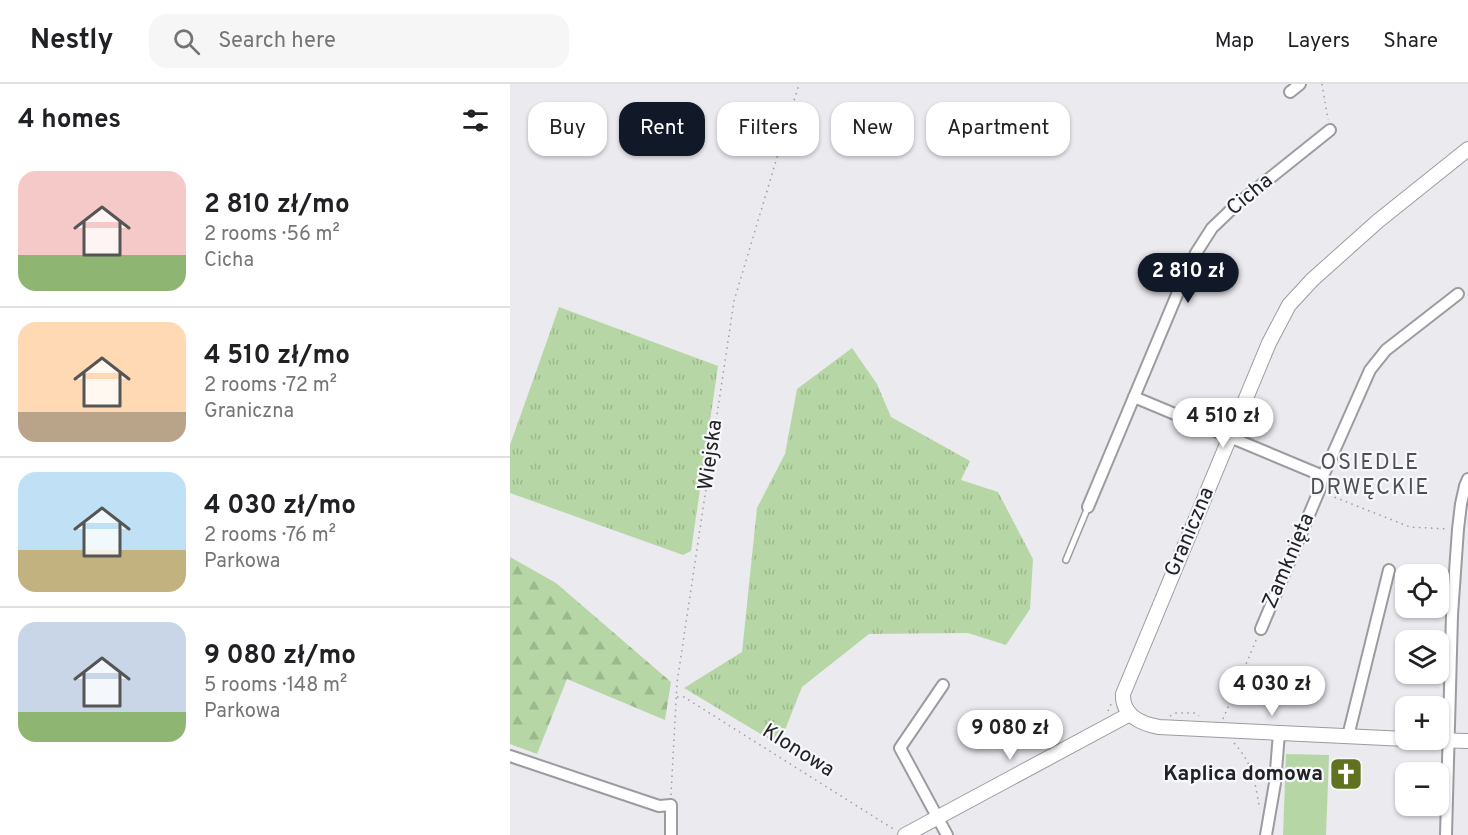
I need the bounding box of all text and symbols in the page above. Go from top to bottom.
search box [149,14,569,68]
text: Nestly [30,23,113,59]
icon: search [170,25,203,58]
text: Search here [218,28,336,55]
text: Map [1215,28,1254,55]
text: Layers [1287,28,1350,55]
text: Share [1383,28,1438,55]
chip: Buy [528,102,607,156]
chip: Rent [619,102,705,156]
chip: Filters [717,102,819,156]
chip: New [831,102,914,156]
chip: Apartment [926,102,1070,156]
text: 4 homes [18,104,121,137]
icon: filters [459,104,492,137]
street label: Cicha [1221,168,1279,222]
text: 2 810 zł/mo [204,189,350,222]
icon: home [66,195,138,267]
text: 2 rooms · 56 m² [204,222,340,248]
text: Cicha [204,248,254,274]
pin: 2 810 zł [1126,253,1250,304]
text: 2 810 zł [1152,259,1224,285]
text: 4 510 zł/mo [204,340,350,373]
icon: home [66,346,138,418]
text: 2 rooms · 72 m² [204,373,337,399]
pin: 4 510 zł [1161,398,1285,449]
text: Graniczna [204,399,294,425]
text: 4 510 zł [1187,404,1259,430]
street label: Wiejska [693,418,729,492]
district label: OSIEDLE DRWĘCKIE [1310,450,1430,502]
street label: Graniczna [1159,483,1221,581]
text: 4 030 zł/mo [204,490,356,523]
icon: home [66,496,138,568]
street label: Zamknięta [1257,509,1321,613]
text: 2 rooms · 76 m² [204,523,336,549]
text: Parkowa [204,549,280,575]
map controls [1395,564,1449,816]
button: locate [1395,564,1449,618]
button: layers [1395,630,1449,684]
text: 9 080 zł/mo [204,640,356,673]
icon: home [66,646,138,718]
pin: 4 030 zł [1210,666,1334,717]
text: 4 030 zł [1233,672,1311,698]
text: 5 rooms · 148 m² [204,673,347,699]
button: + [1395,696,1449,750]
text: Parkowa [204,699,280,725]
pin: 9 080 zł [948,710,1072,761]
text: 9 080 zł [971,716,1049,742]
street label: Klonowa [757,718,839,784]
church icon: Kaplica domowa [1328,756,1364,792]
place label: Kaplica domowa [1163,761,1323,788]
button: − [1395,762,1449,816]

